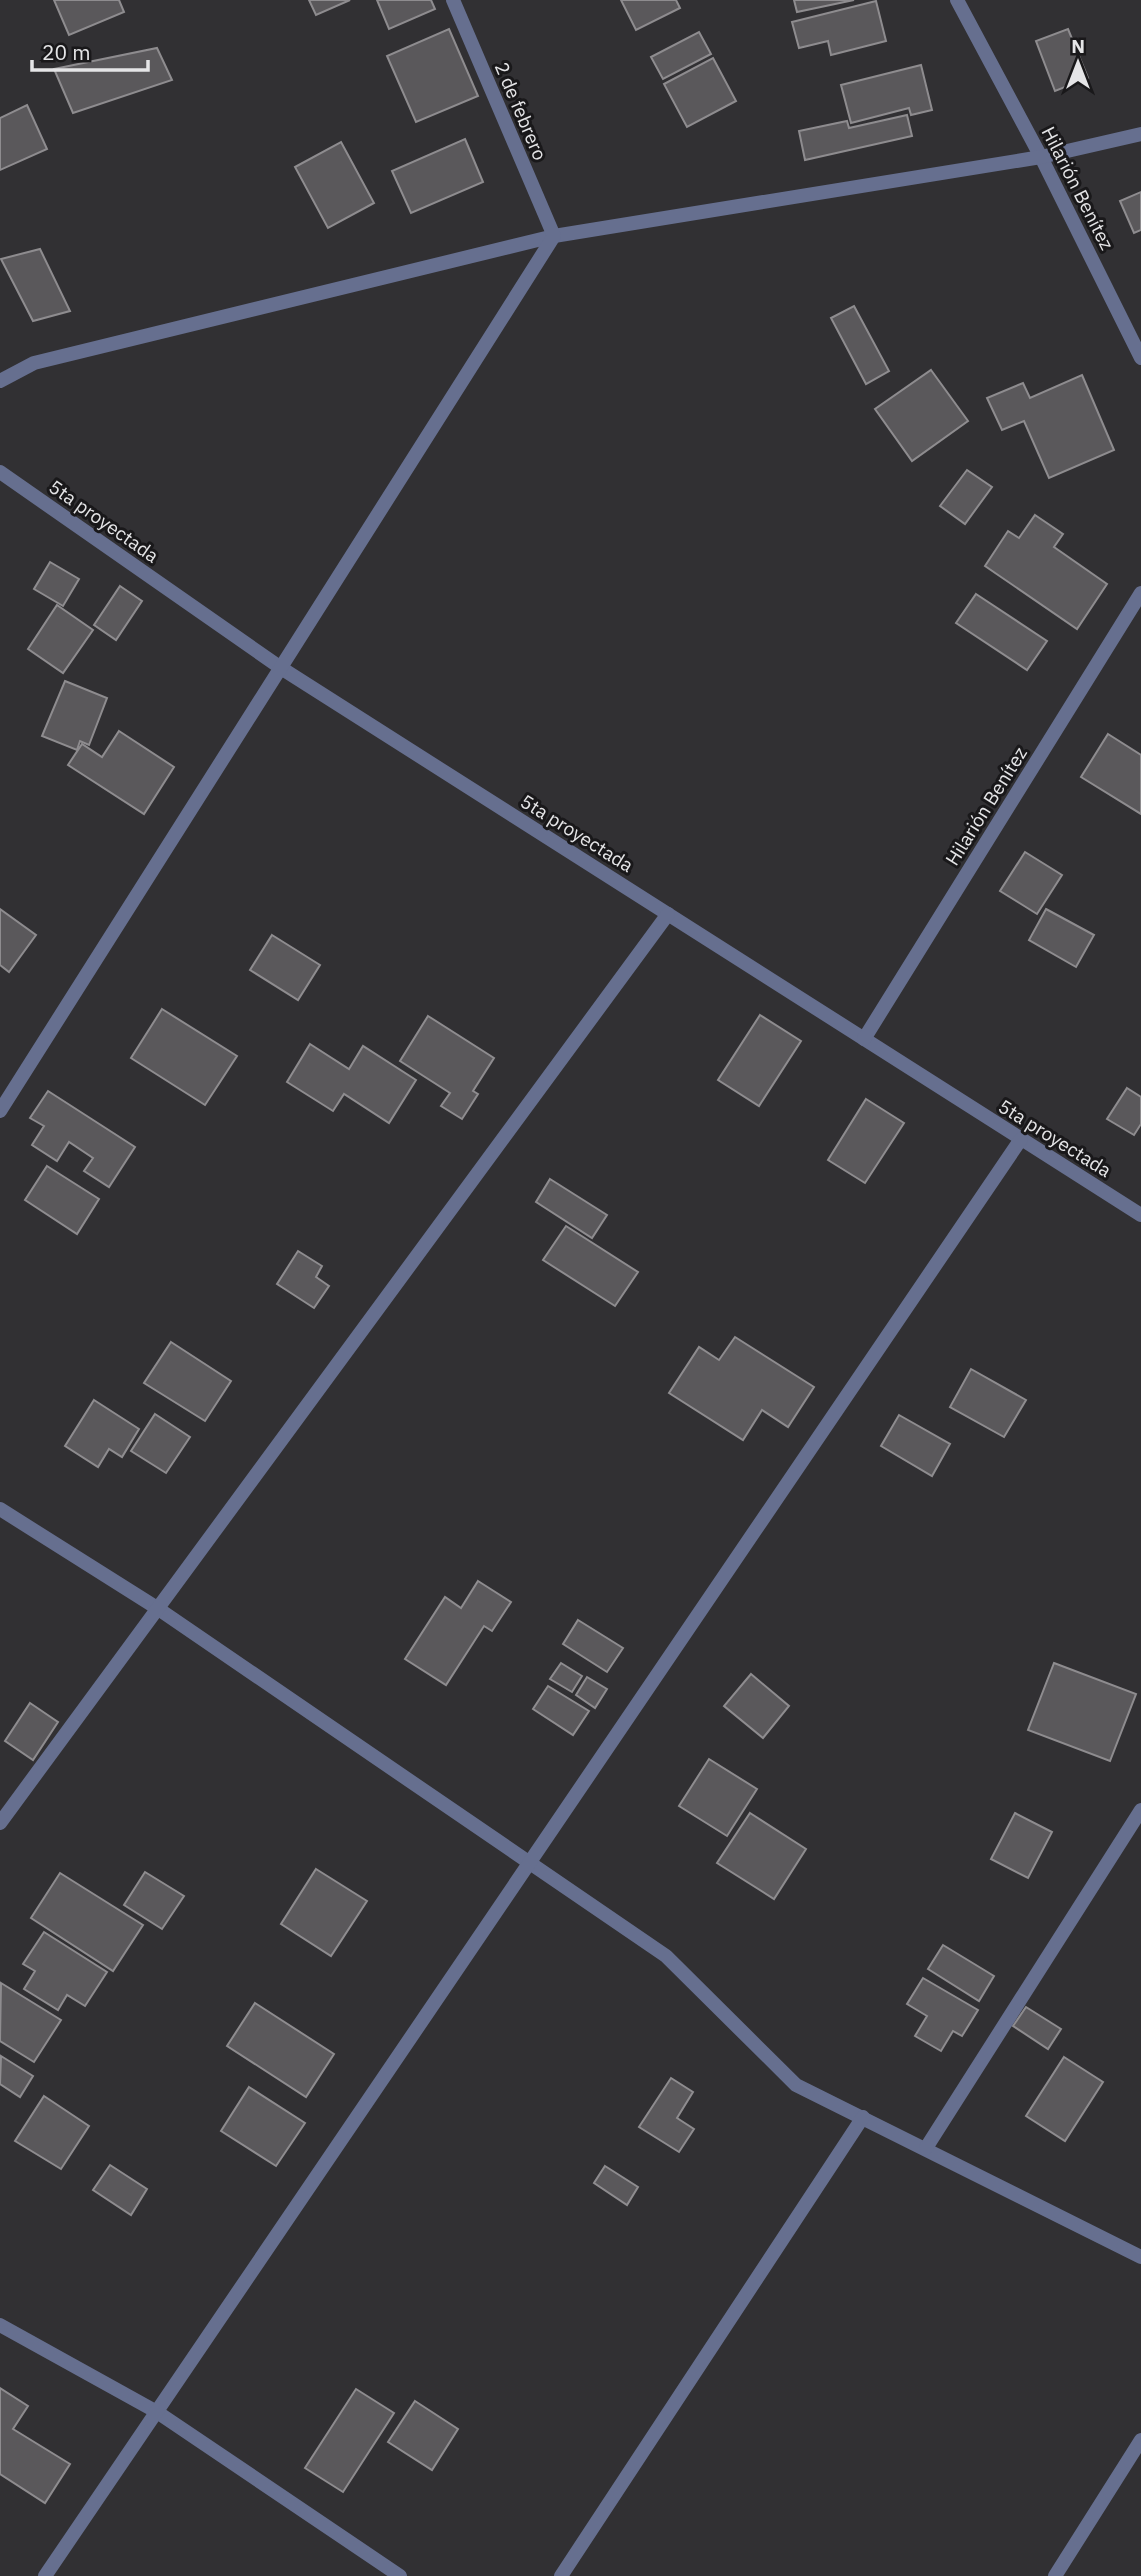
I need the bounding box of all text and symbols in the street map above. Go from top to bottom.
scale bar [32,28,147,72]
north arrow [1043,28,1113,98]
text: N [1071,34,1085,58]
text: 20 m [42,38,91,66]
street label: 2 de febrero [490,58,552,164]
street label: Hilarión Benítez [1037,122,1119,254]
street label: 5ta proyectada [44,474,164,568]
street label: Hilarión Benítez [940,742,1032,870]
street label: 5ta proyectada [516,789,638,877]
street label: 5ta proyectada [994,1094,1116,1182]

